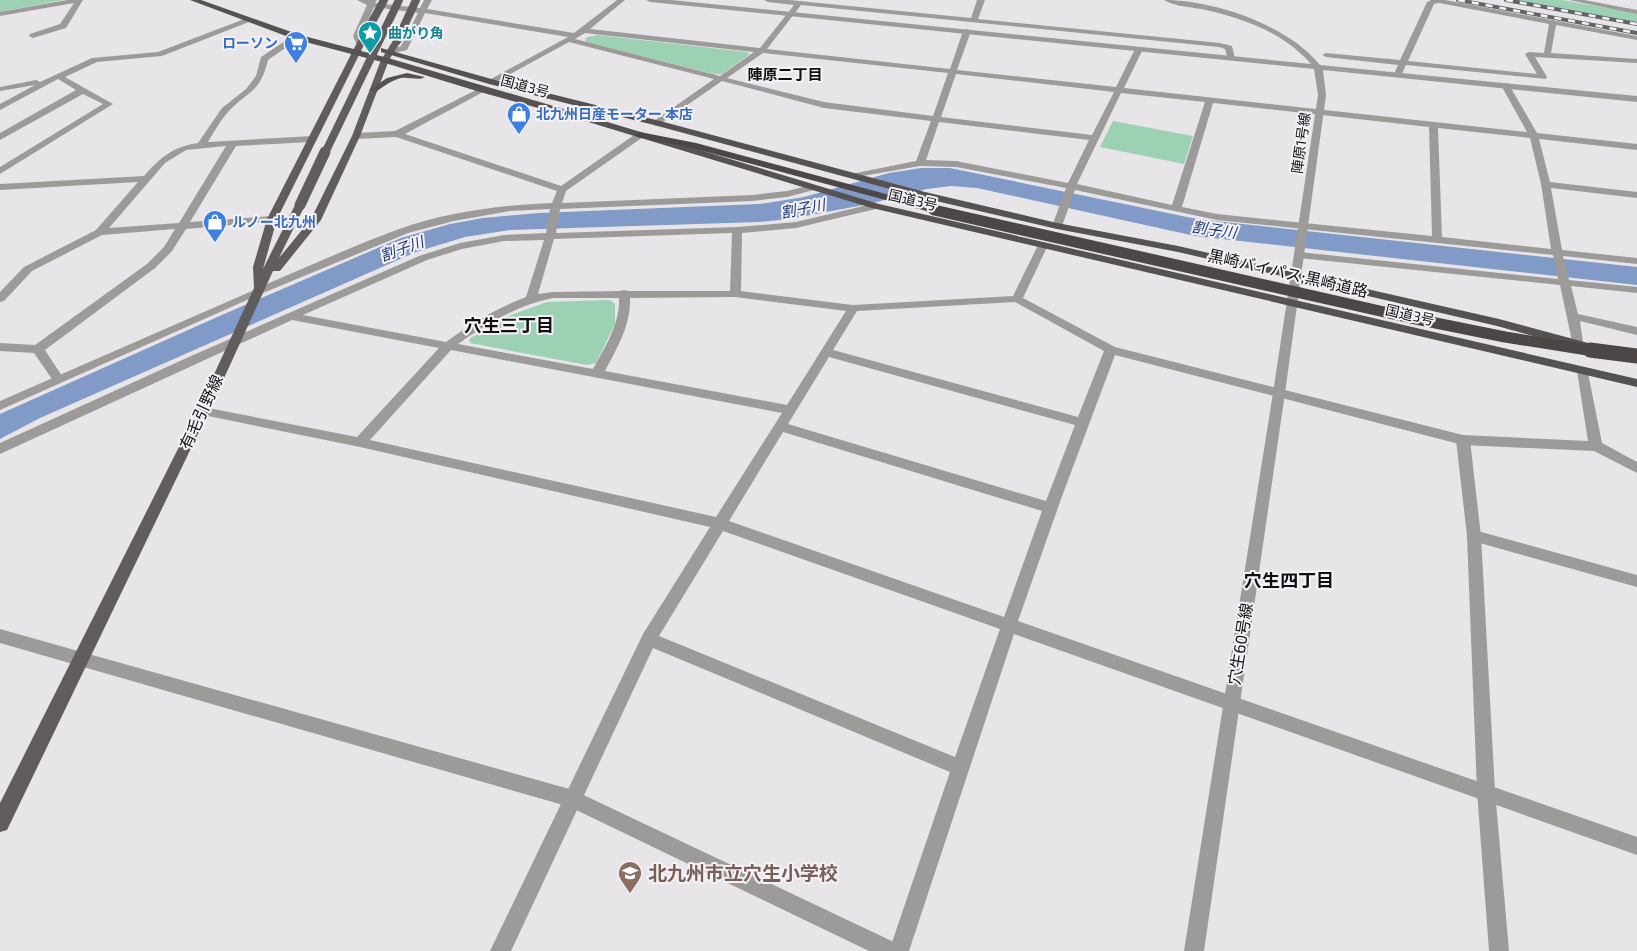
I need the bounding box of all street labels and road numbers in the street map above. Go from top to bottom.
street label: 国道3号 [499,71,551,100]
street label: 陣原1号線 [1288,111,1313,175]
street label: 国道3号 [887,186,939,213]
street label: 黒崎バイパス;黒崎道路 [1206,245,1370,300]
street label: 国道3号 [1384,301,1436,328]
street label: 有毛引野線 [175,372,226,452]
street label: 穴生60号線 [1224,602,1255,686]

